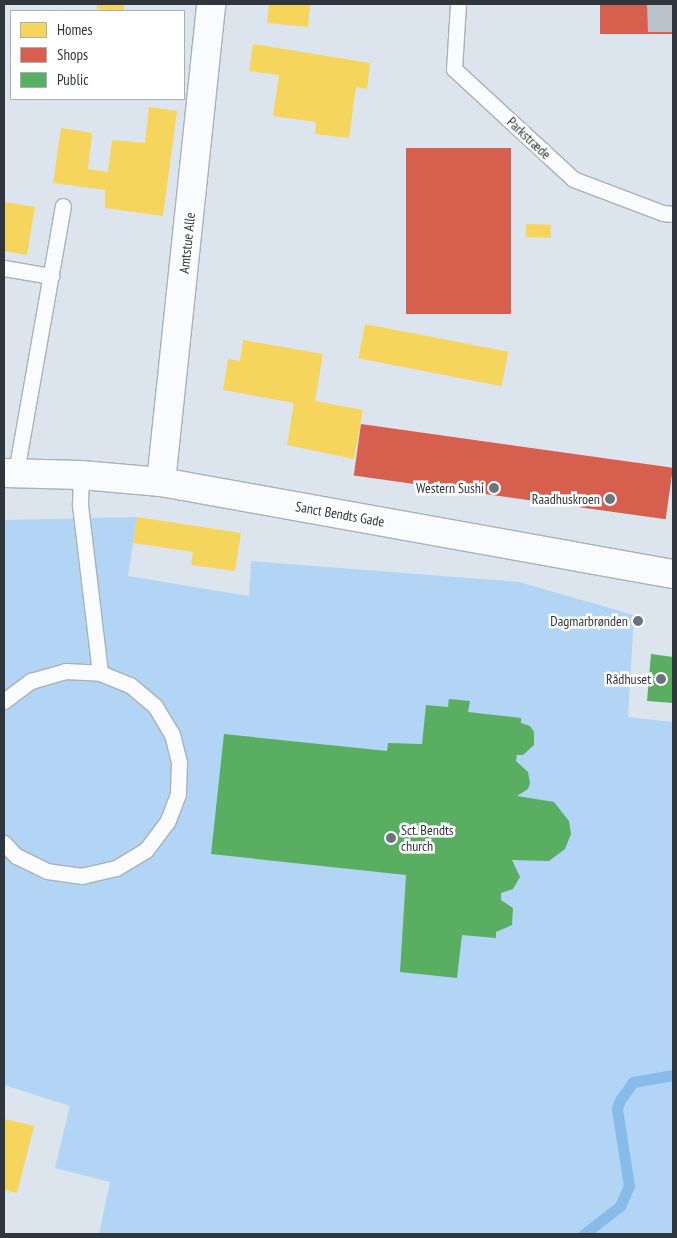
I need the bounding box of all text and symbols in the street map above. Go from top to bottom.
legend [10,10,185,100]
text: Homes [57,20,93,39]
text: Shops [57,45,88,64]
text: Public [57,70,88,89]
street label: Parkstræde [504,113,554,163]
street label: Amtstue Alle [175,211,199,275]
place label: Western Sushi [416,480,484,496]
marker: Western Sushi [488,482,500,494]
place label: Raadhuskroen [532,491,600,507]
marker: Raadhuskroen [604,493,616,505]
street label: Sanct Bendts Gade [294,498,386,530]
place label: Dagmarbrønden [550,613,628,629]
marker: Dagmarbrønden [632,615,644,627]
place label: Rådhuset [606,671,651,687]
marker: Rådhuset [655,673,667,685]
place label: Sct. Bendts church [401,822,454,854]
marker: Sct. Bendts church [385,832,397,844]

